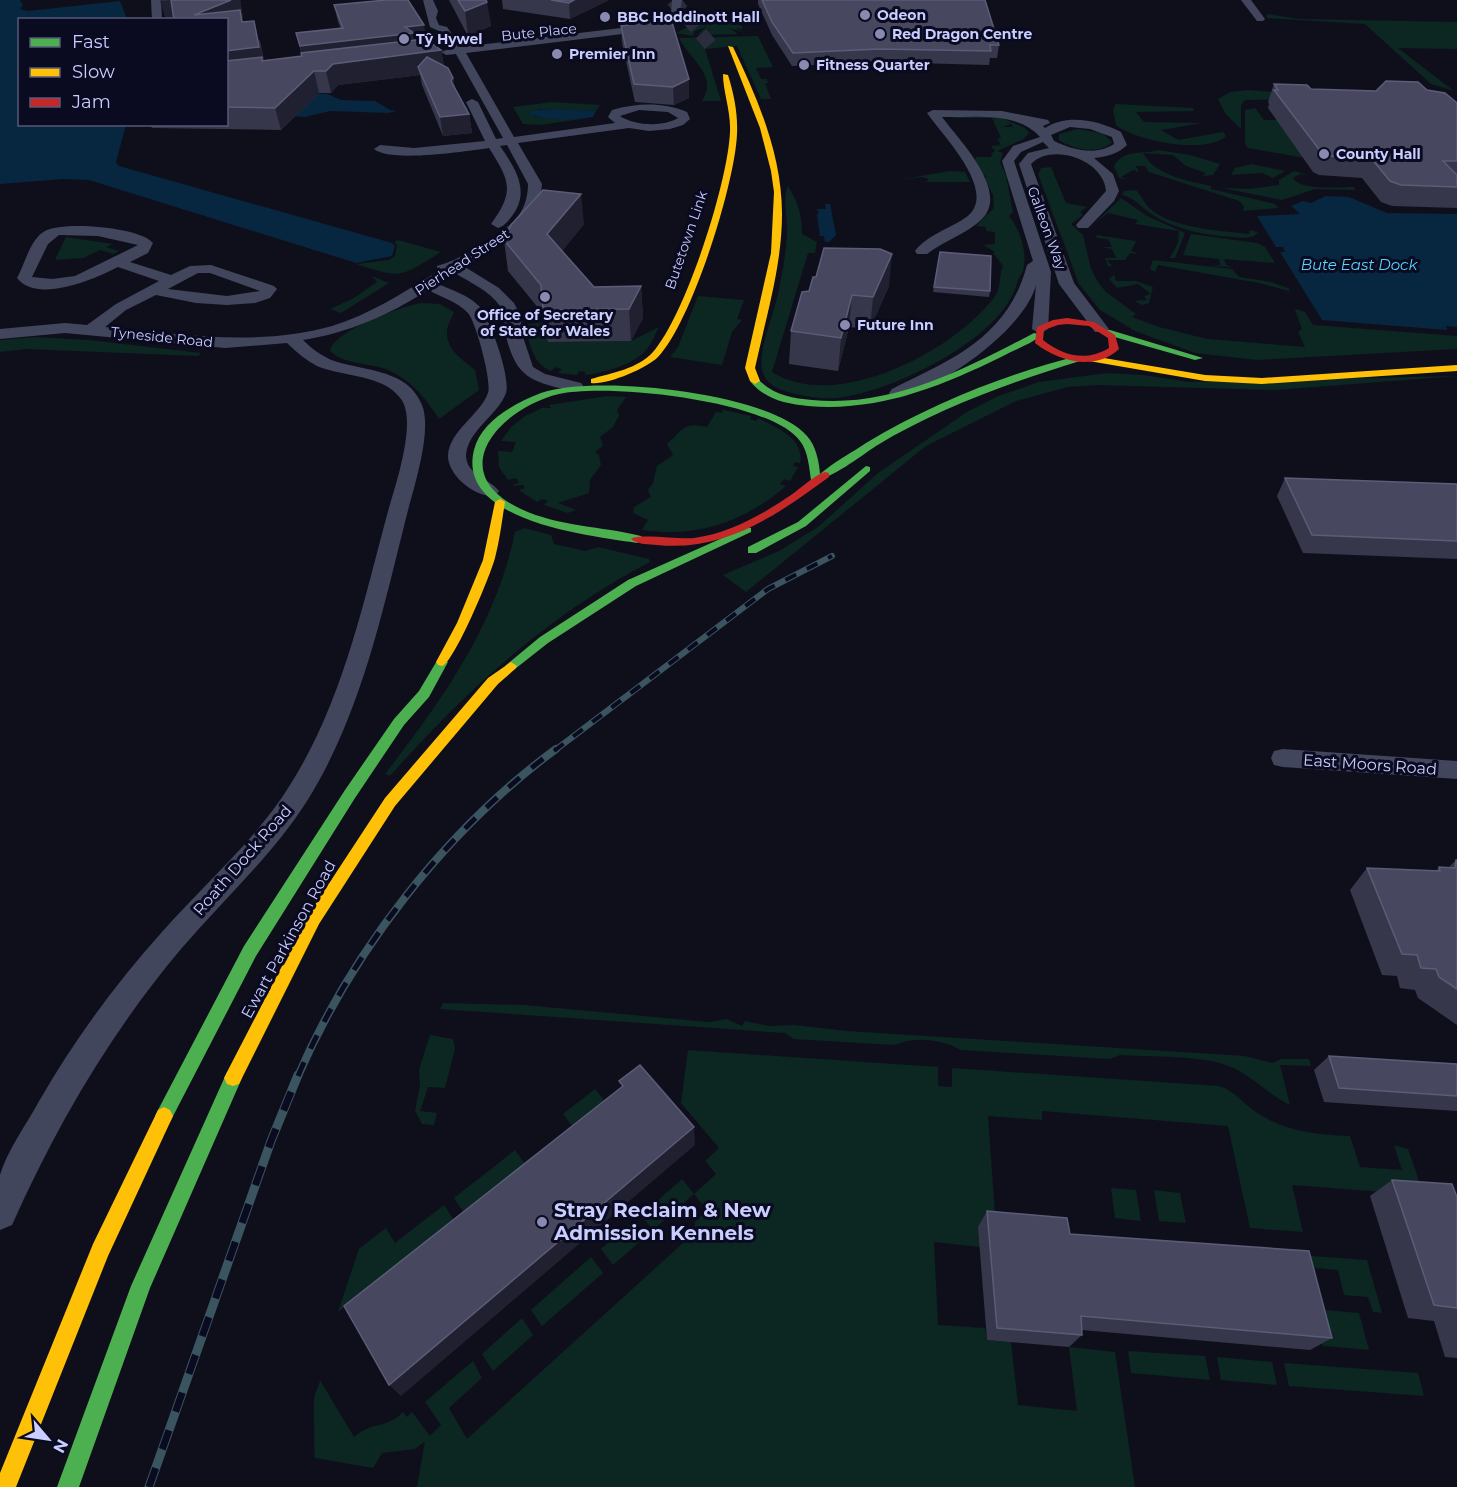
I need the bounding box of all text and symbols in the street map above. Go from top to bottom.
place label: Odeon [877,6,926,24]
place label: BBC Hoddinott Hall [617,8,760,26]
marker: Odeon [858,8,872,22]
marker: BBC Hoddinott Hall [598,10,612,24]
legend [18,18,228,126]
street label: Bute Place [500,19,578,45]
place label: Red Dragon Centre [892,25,1033,43]
marker: Red Dragon Centre [873,27,887,41]
place label: Tŷ Hywel [416,30,482,48]
text: Fast [72,31,110,53]
marker: Tŷ Hywel [397,32,411,46]
place label: Premier Inn [569,45,656,63]
marker: Premier Inn [550,47,564,61]
place label: Fitness Quarter [816,56,930,74]
marker: Fitness Quarter [797,58,811,72]
text: Slow [72,61,115,83]
text: Jam [71,91,111,113]
place label: County Hall [1336,145,1421,163]
marker: County Hall [1317,147,1331,161]
street label: Galleon Way [1024,184,1071,273]
street label: Butetown Link [661,188,711,292]
street label: Pierhead Street [411,225,513,299]
water label: Bute East Dock [1301,255,1418,274]
marker: Office of Secretary of State for Wales [538,290,552,304]
place label: Office of Secretary of State for Wales [477,306,614,340]
place label: Future Inn [857,316,934,334]
marker: Future Inn [838,318,852,332]
street label: Tyneside Road [110,323,214,351]
street label: East Moors Road [1302,750,1438,779]
street label: Roath Dock Road [189,801,296,919]
street label: Ewart Parkinson Road [237,857,340,1021]
place label: Stray Reclaim & New Admission Kennels [553,1198,771,1245]
marker: Stray Reclaim & New Admission Kennels [535,1215,549,1229]
north arrow [18,1409,78,1469]
text: N [49,1436,72,1456]

